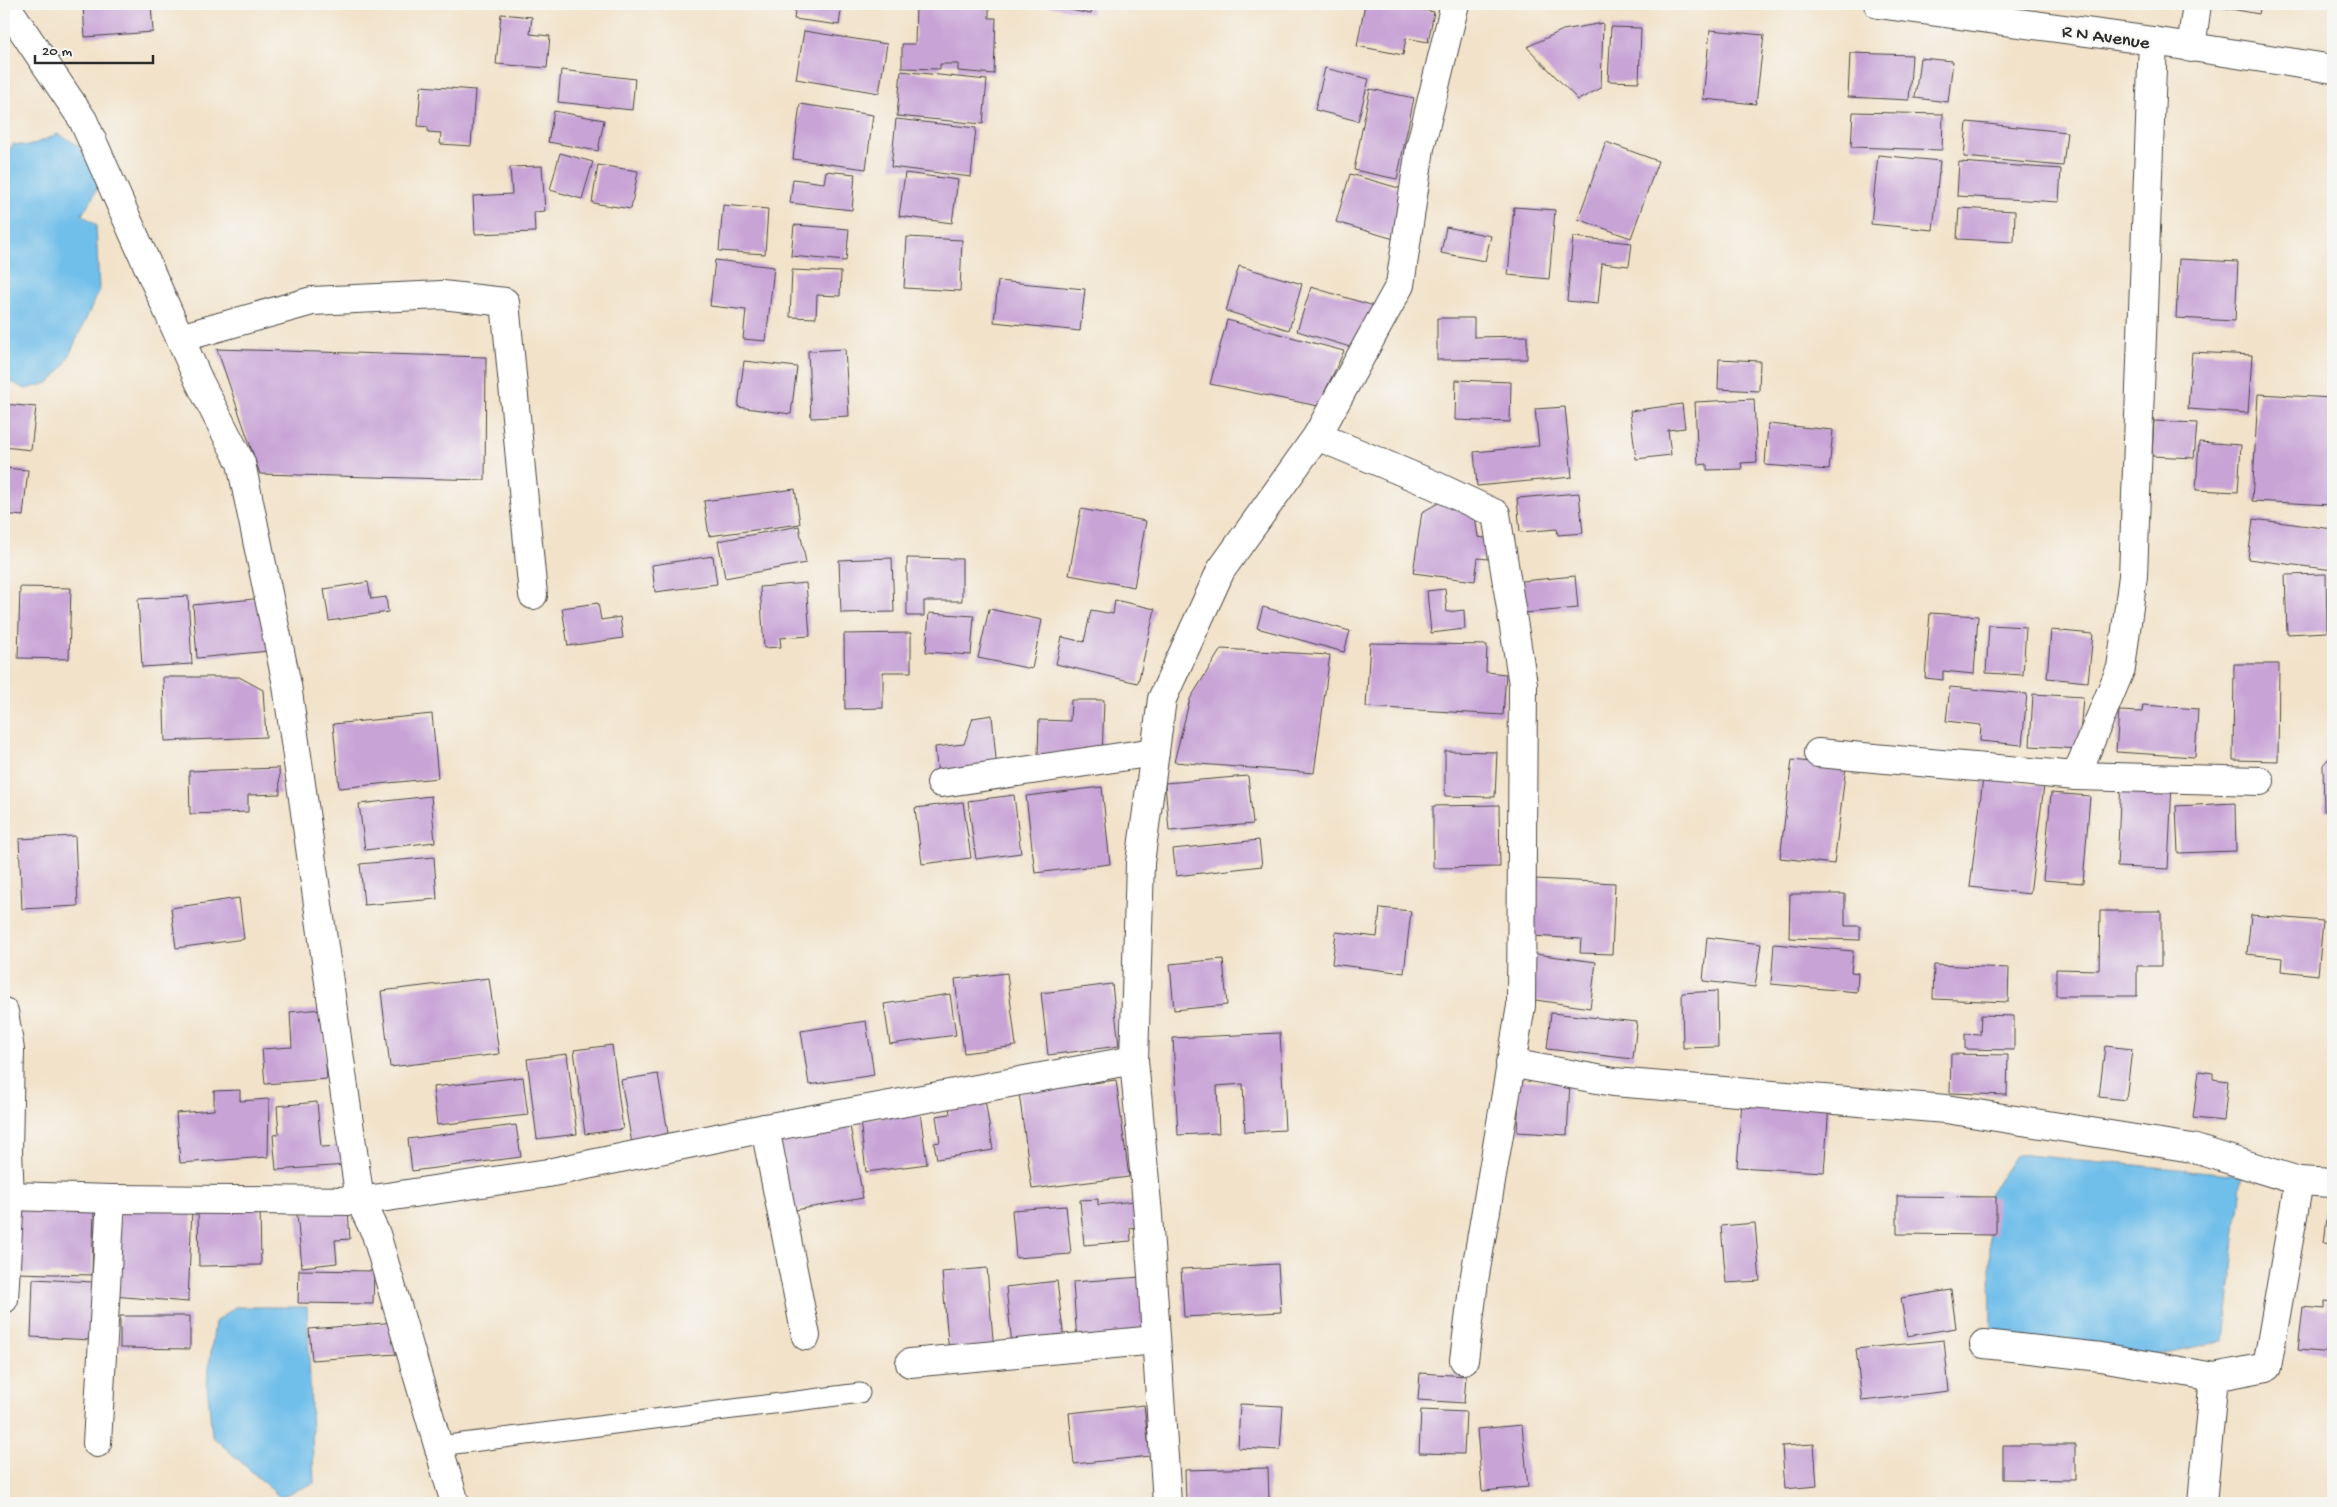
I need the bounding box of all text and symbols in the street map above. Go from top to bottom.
street label: R N Avenue [2060,21,2151,56]
scale bar [35,32,152,64]
text: 20 m [42,43,72,61]

